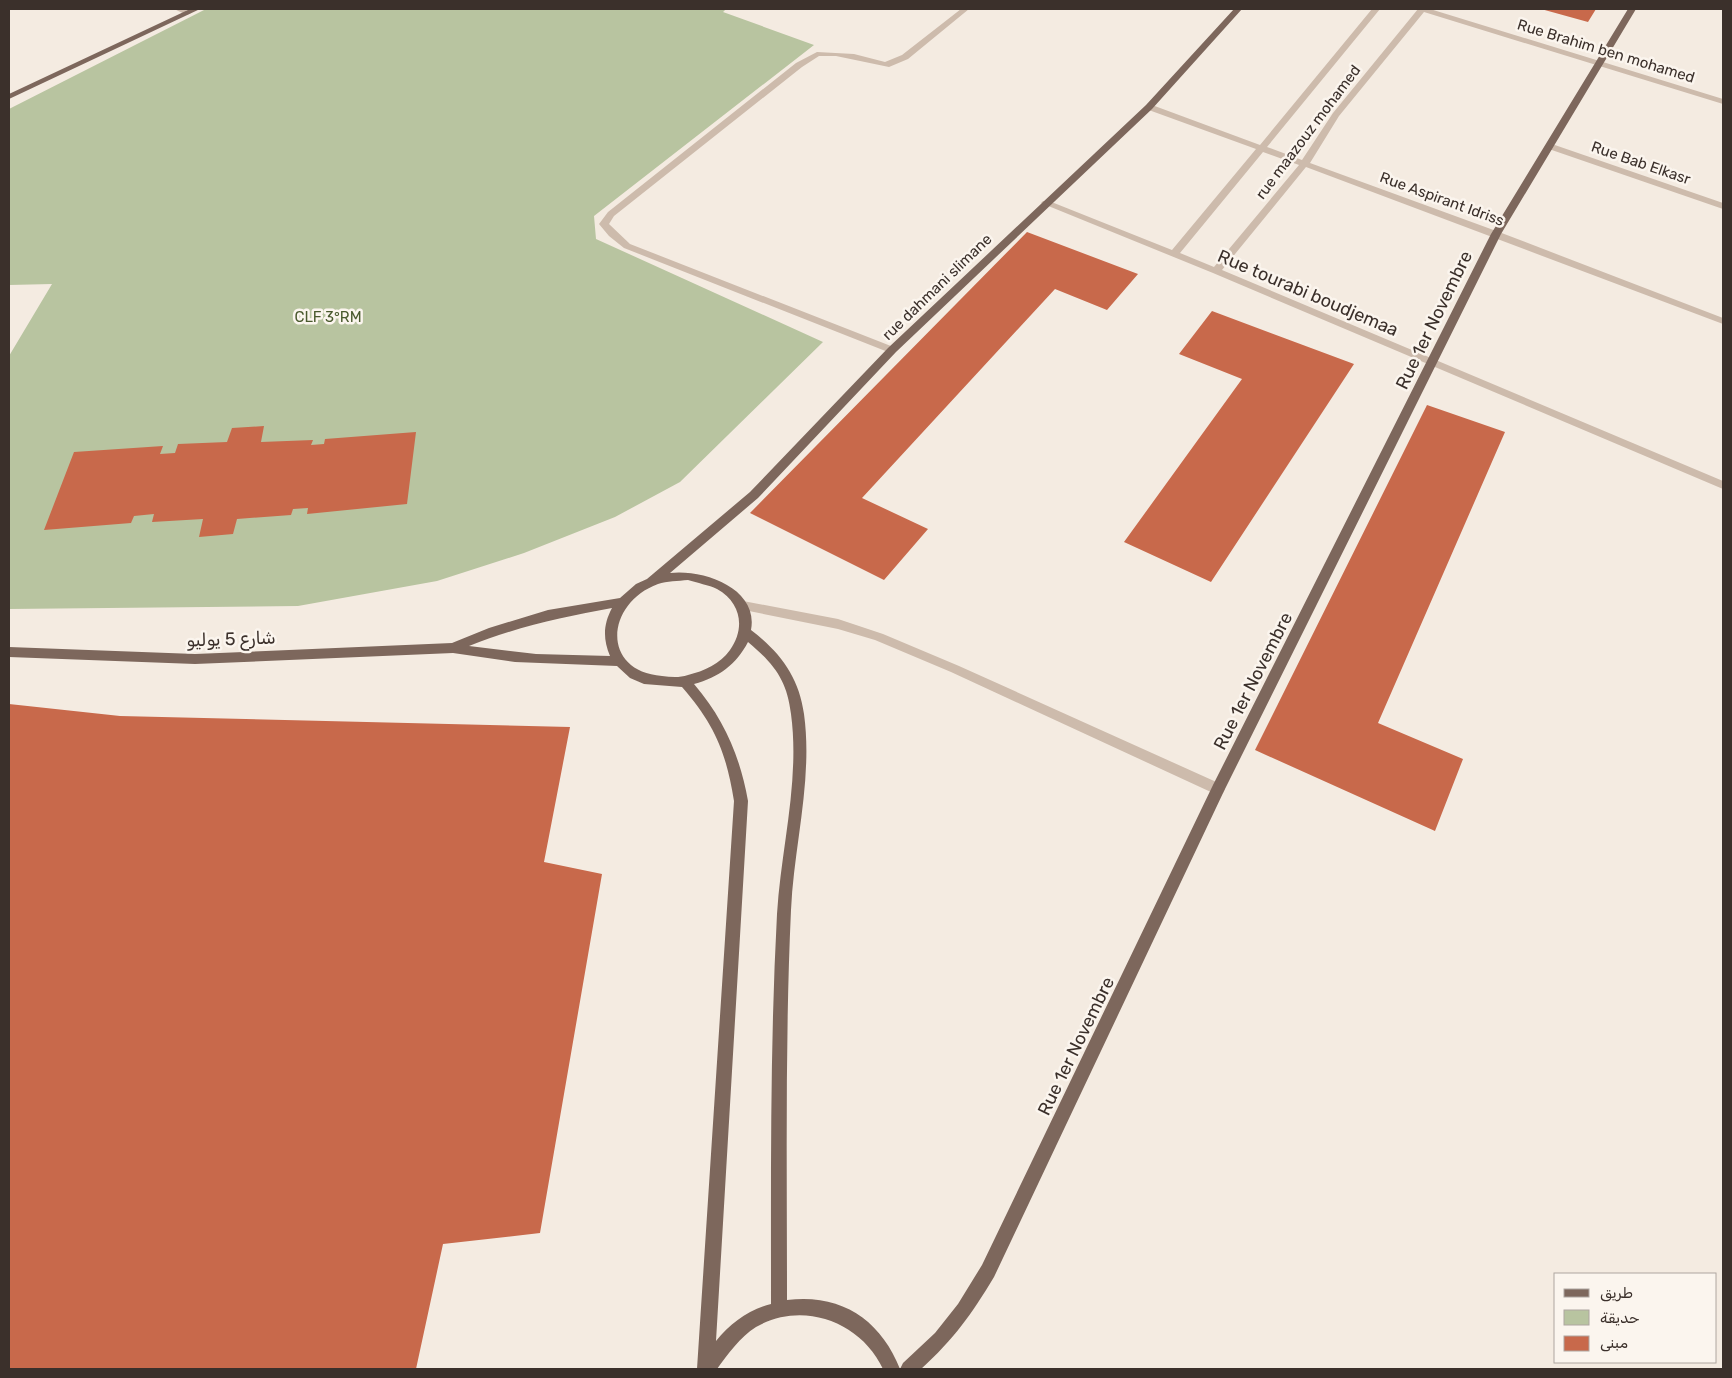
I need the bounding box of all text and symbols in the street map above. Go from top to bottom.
street label: Rue Brahim ben mohamed [1515,15,1697,87]
street label: rue maazouz mohamed [1252,61,1364,203]
street label: Rue Bab Elkasr [1589,138,1693,188]
street label: Rue Aspirant Idriss [1377,168,1507,230]
street label: rue dahmani slimane [879,230,995,344]
street label: Rue tourabi boudjemaa [1214,245,1402,341]
street label: Rue 1er Novembre [1391,247,1477,393]
park label: CLF 3°RM [294,308,362,326]
street label: Rue 1er Novembre [1209,609,1297,753]
street label: شارع 5 يوليو [186,626,276,653]
street label: Rue 1er Novembre [1033,973,1119,1119]
legend [1554,1273,1717,1363]
text: طريق [1600,1284,1633,1302]
text: حديقة [1600,1309,1640,1327]
text: مبنى [1600,1334,1628,1352]

